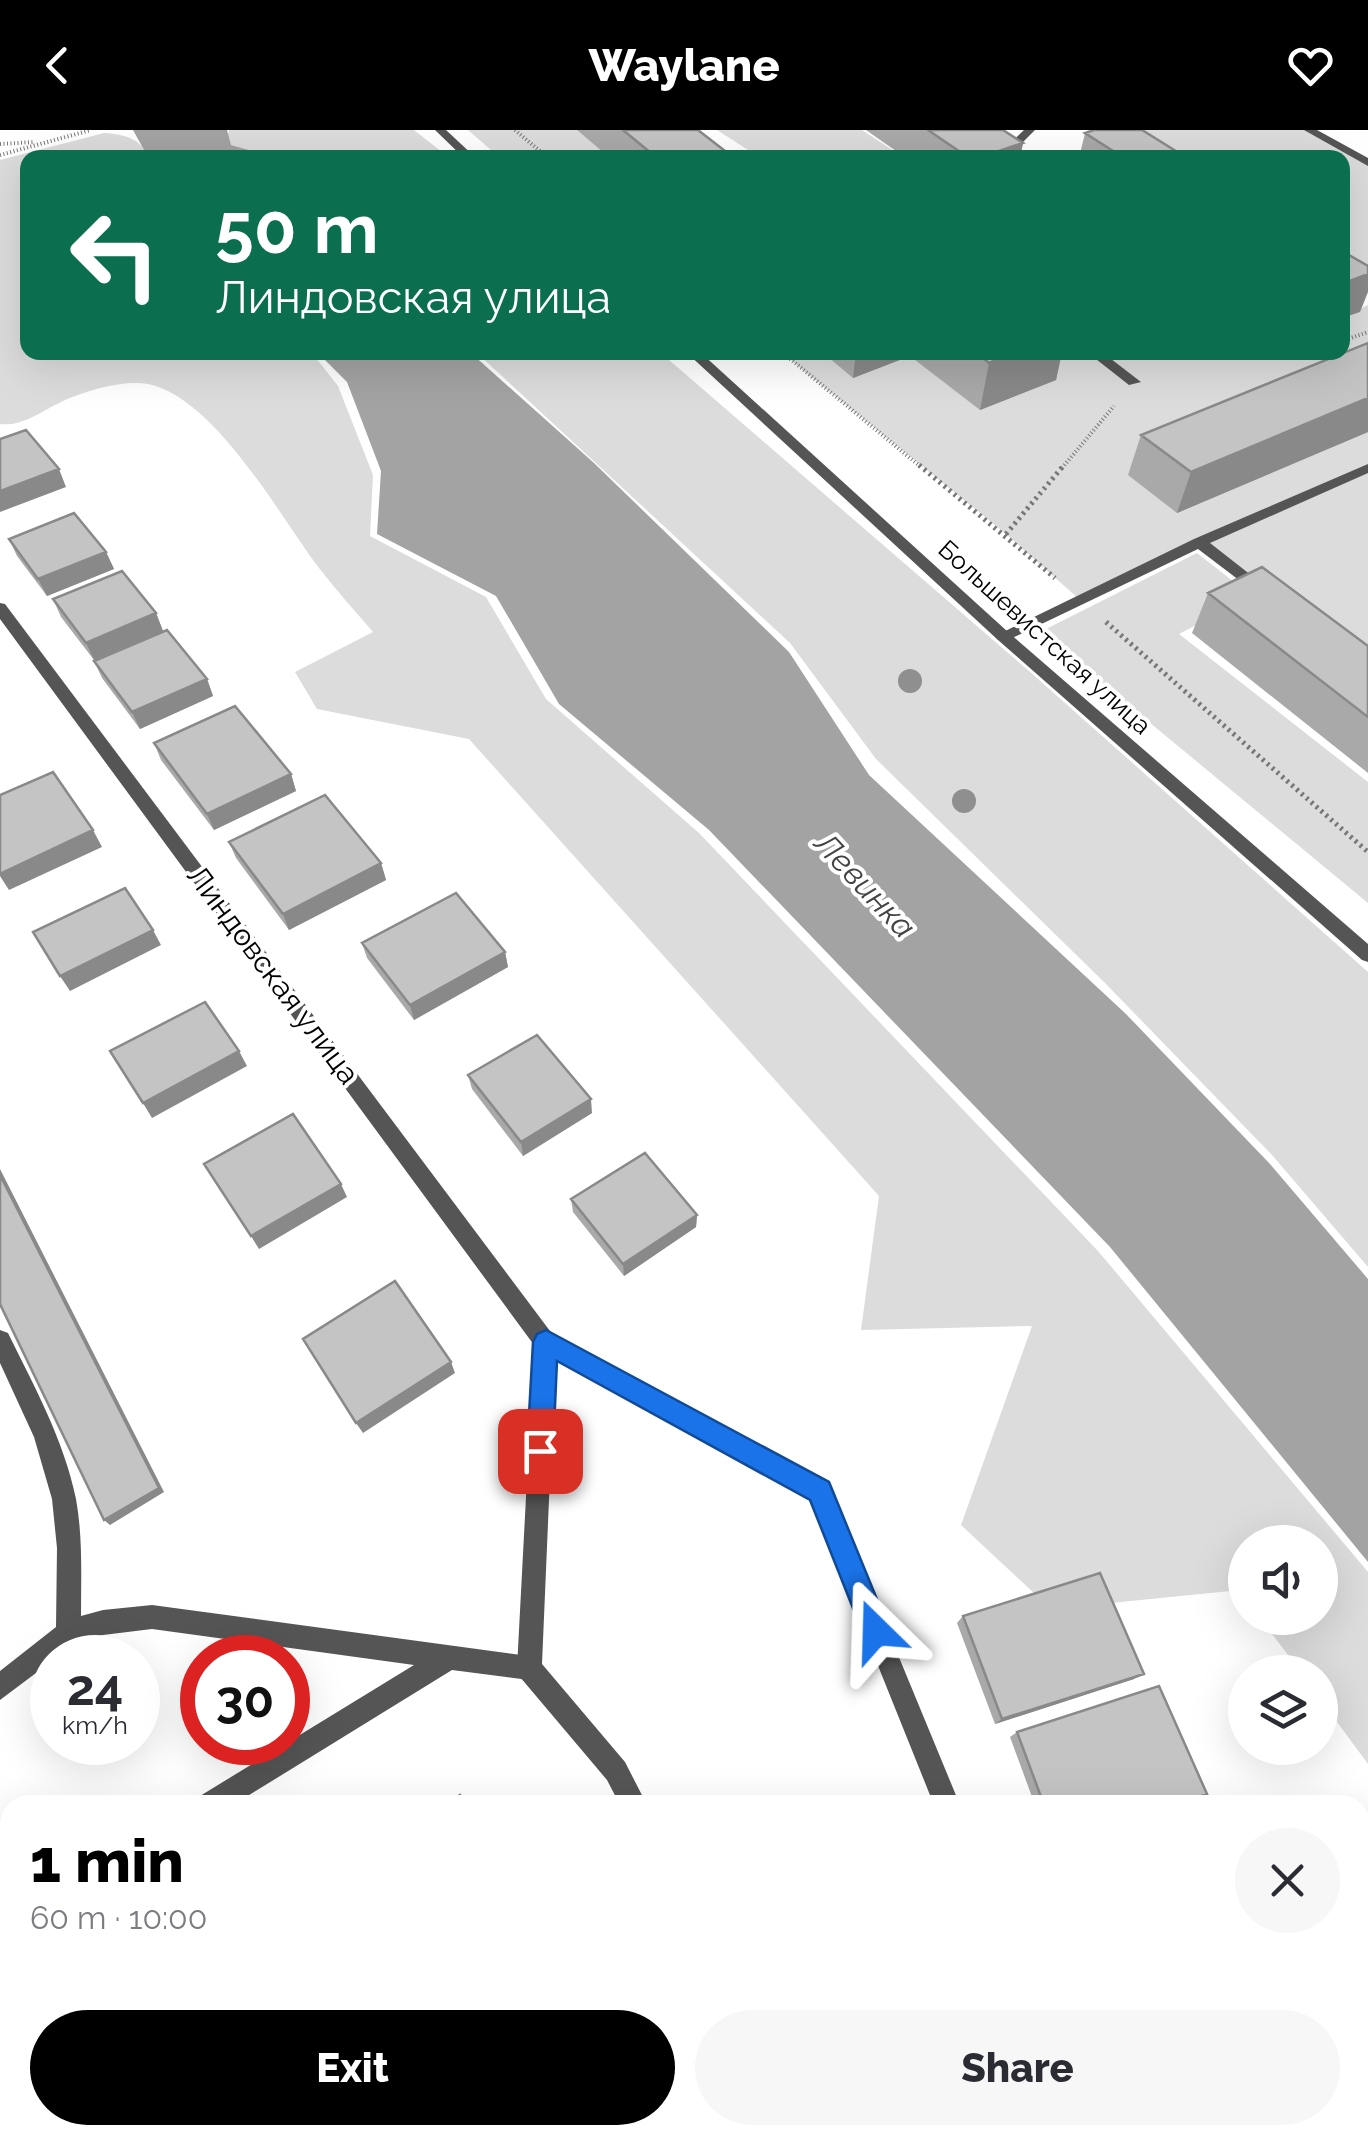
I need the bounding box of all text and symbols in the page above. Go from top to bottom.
icon: back [30,38,85,93]
icon: heart [1283,38,1338,93]
text: Waylane [588,39,780,92]
text: 50 m [215,187,379,269]
icon: left [50,190,180,320]
text: Линдовская улица [215,271,611,324]
street label: Большевистская улица [932,534,1158,740]
water label: Левинка [807,823,924,945]
street label: Линдовская улица [180,859,367,1091]
pin [498,1409,583,1494]
icon: arrive [513,1424,568,1479]
map controls [1228,1525,1338,1765]
button: sound [1228,1525,1338,1635]
position arrow [824,1579,928,1683]
speed limit sign: 30 [180,1635,310,1765]
button: layers [1228,1655,1338,1765]
text: 24 [67,1658,123,1717]
text: km/h [62,1710,128,1740]
text: 1 min [30,1826,184,1896]
button: close [1235,1828,1340,1933]
text: 60 m · 10:00 [30,1899,207,1936]
button: Exit [30,2010,675,2125]
button: Share [695,2010,1340,2125]

